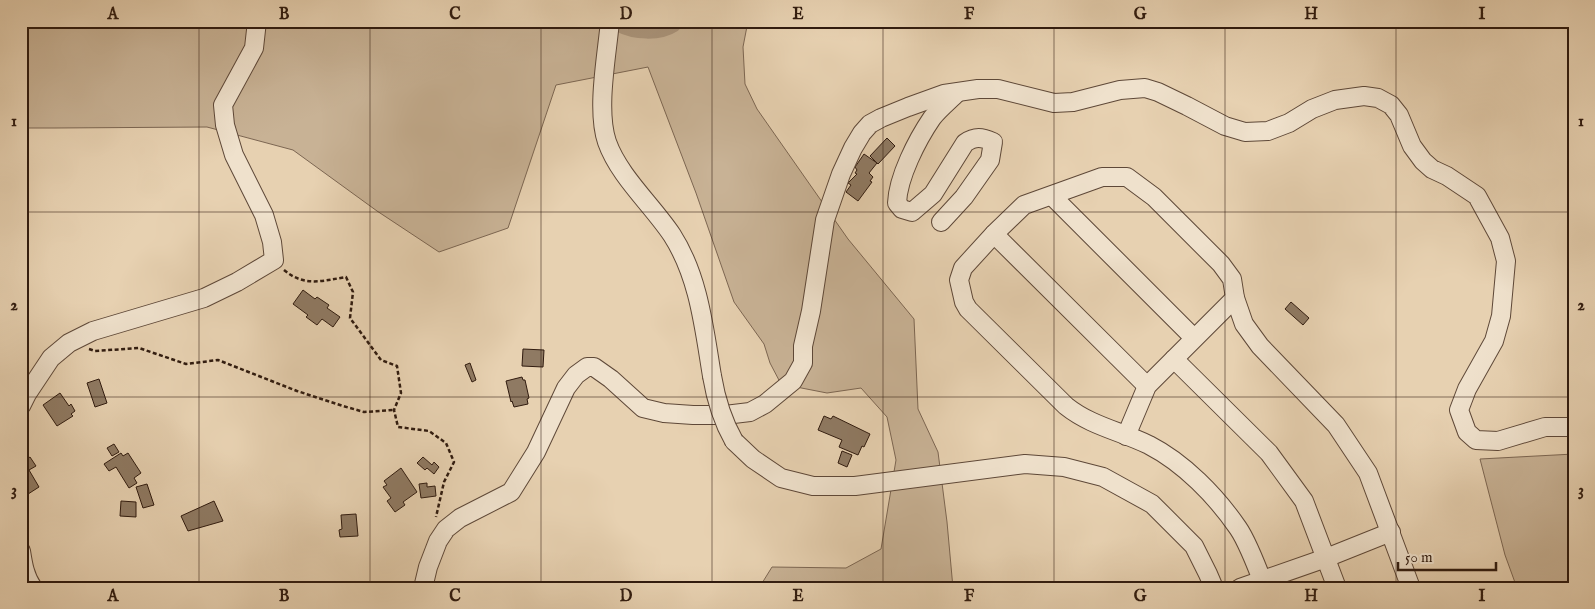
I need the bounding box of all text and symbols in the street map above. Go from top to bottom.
text: A [107,5,120,25]
text: B [279,5,290,25]
text: C [449,5,461,25]
text: D [620,5,633,25]
text: E [792,5,804,25]
text: F [964,5,975,25]
text: G [1134,5,1147,25]
text: H [1304,5,1318,25]
text: I [1479,5,1486,25]
text: 1 [11,112,17,132]
text: 1 [1578,112,1584,132]
text: 2 [10,296,18,316]
text: 2 [1577,296,1585,316]
text: 3 [11,481,17,501]
text: 3 [1578,481,1584,501]
scale bar [1398,539,1495,571]
text: 50 m [1405,548,1433,567]
text: A [107,587,120,607]
text: B [279,587,290,607]
text: C [449,587,461,607]
text: D [620,587,633,607]
text: E [792,587,804,607]
text: F [964,587,975,607]
text: G [1134,587,1147,607]
text: H [1304,587,1318,607]
text: I [1479,587,1486,607]

